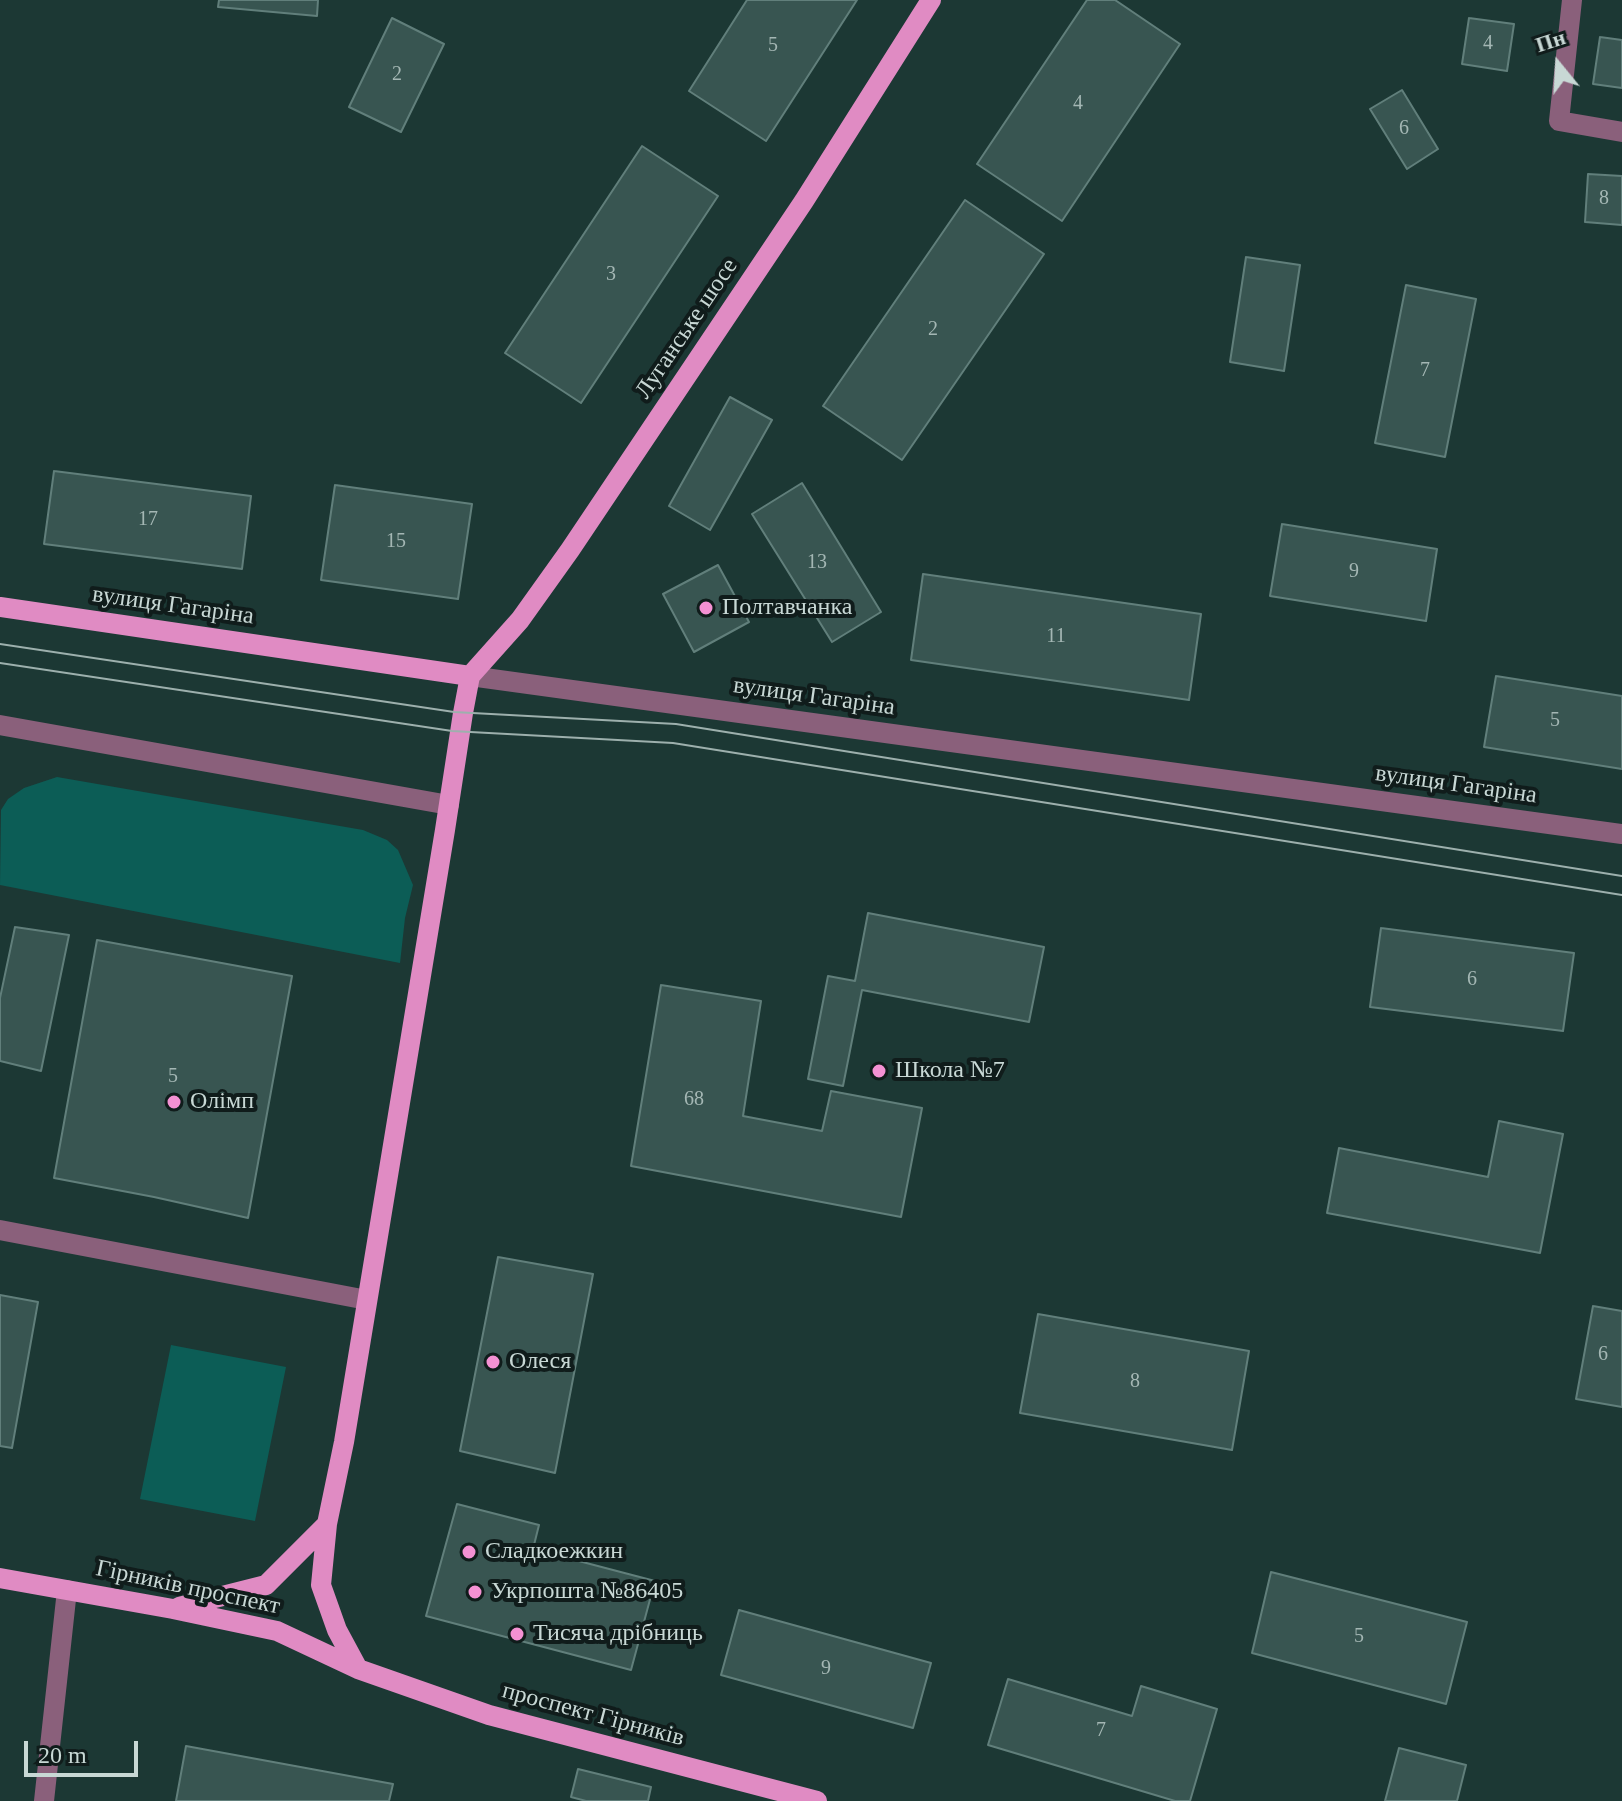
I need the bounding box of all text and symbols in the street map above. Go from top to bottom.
north arrow [1518,24,1598,104]
text: Пн [1532,24,1568,57]
house number: 4 [1483,32,1493,56]
house number: 5 [768,34,778,58]
house number: 2 [392,63,402,87]
house number: 4 [1073,92,1083,116]
house number: 6 [1399,117,1409,141]
house number: 8 [1599,187,1609,211]
street label: Луганське шосе [629,253,745,405]
house number: 3 [606,263,616,287]
house number: 2 [928,318,938,342]
house number: 7 [1420,359,1430,383]
house number: 17 [138,508,158,532]
house number: 15 [386,530,406,554]
house number: 13 [807,551,827,575]
house number: 9 [1349,560,1359,584]
street label: вулиця Гагаріна [90,580,256,632]
place label: Полтавчанка [722,594,852,622]
marker: Полтавчанка [697,599,715,617]
house number: 11 [1046,625,1066,649]
street label: вулиця Гагаріна [731,671,897,723]
house number: 5 [1550,709,1560,733]
street label: вулиця Гагаріна [1373,759,1539,811]
house number: 6 [1467,968,1477,992]
place label: Школа №7 [895,1057,1005,1085]
marker: Школа №7 [870,1062,888,1080]
house number: 5 [168,1065,178,1089]
place label: Олімп [190,1088,254,1116]
house number: 68 [684,1088,704,1112]
marker: Олімп [165,1093,183,1111]
house number: 6 [1598,1343,1608,1367]
place label: Олеся [509,1348,571,1376]
marker: Олеся [484,1353,502,1371]
house number: 8 [1130,1370,1140,1394]
place label: Сладкоежкин [485,1538,623,1566]
marker: Сладкоежкин [460,1543,478,1561]
street label: Гірників проспект [93,1554,283,1622]
place label: Укрпошта №86405 [491,1578,683,1606]
marker: Укрпошта №86405 [466,1583,484,1601]
place label: Тисяча дрібниць [533,1620,703,1648]
marker: Тисяча дрібниць [508,1625,526,1643]
house number: 5 [1354,1625,1364,1649]
house number: 9 [821,1657,831,1681]
street label: проспект Гірників [499,1677,687,1753]
house number: 7 [1096,1719,1106,1743]
scale bar [28,1725,142,1775]
text: 20 m [38,1742,87,1768]

